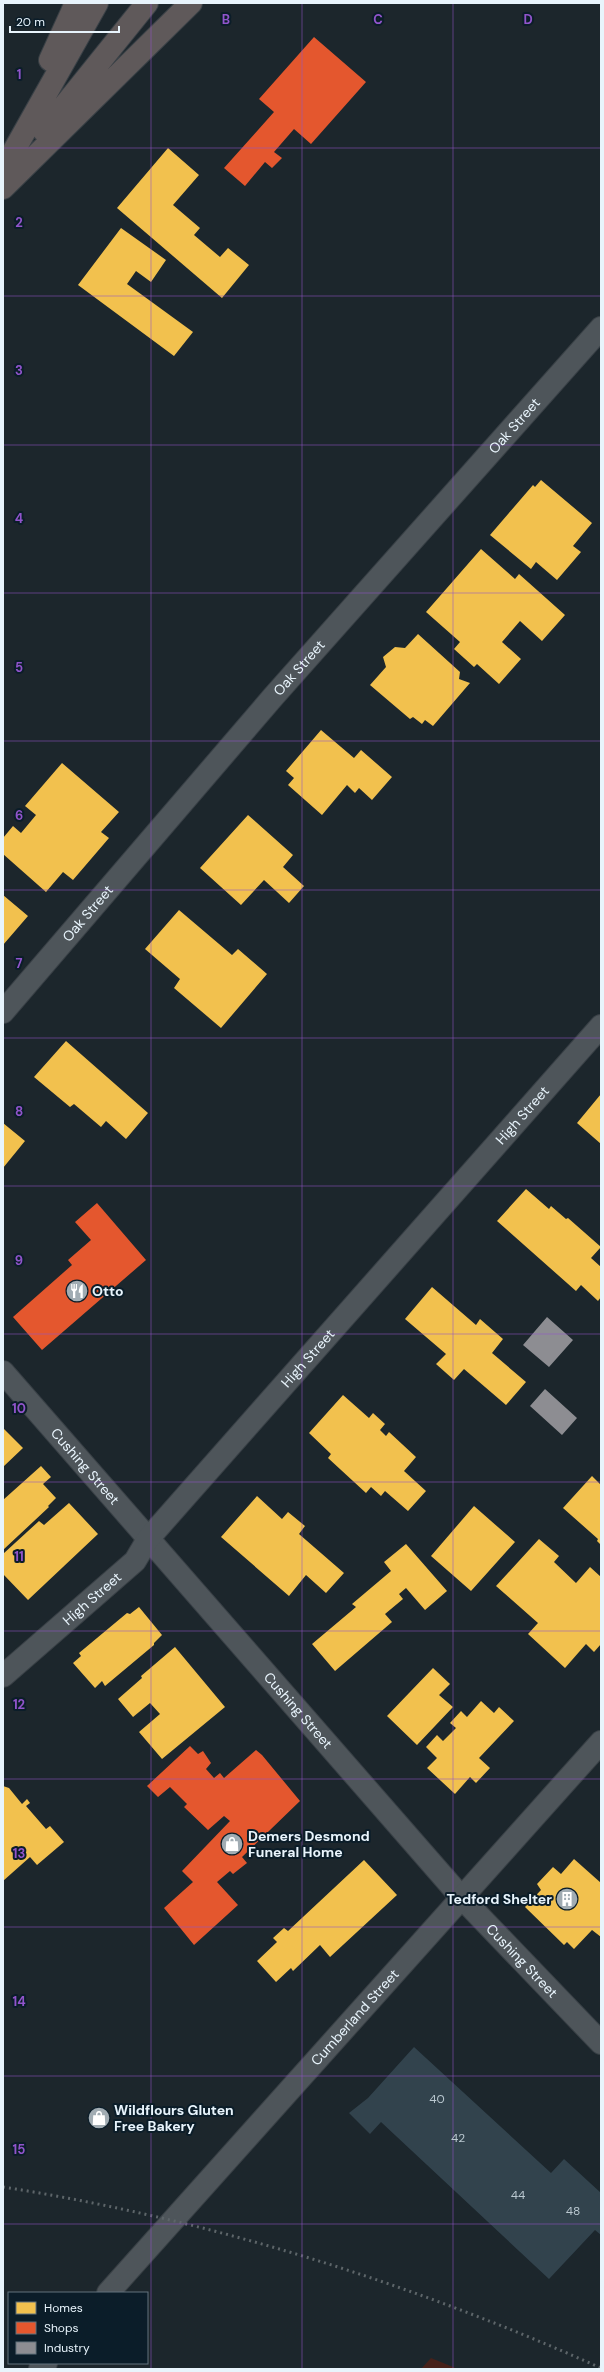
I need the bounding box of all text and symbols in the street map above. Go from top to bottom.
scale bar [10,8,119,34]
text: B [222,11,230,28]
text: C [373,11,383,28]
text: D [523,11,533,28]
text: 20 m [16,14,45,30]
text: 1 [17,66,21,83]
text: 2 [15,214,23,231]
text: 3 [15,362,23,379]
street label: Oak Street [485,394,544,457]
text: 4 [15,510,23,527]
street label: Oak Street [269,636,329,700]
text: 5 [15,659,23,676]
text: 6 [15,807,23,824]
street label: Oak Street [58,881,117,945]
text: 7 [16,955,23,972]
street label: High Street [492,1082,553,1148]
text: 8 [15,1103,23,1120]
text: 9 [15,1252,23,1269]
restaurant icon: Otto [64,1278,90,1304]
place label: Otto [92,1282,123,1300]
street label: High Street [277,1325,338,1391]
text: 10 [12,1400,26,1417]
street label: Cushing Street [47,1424,123,1508]
text: 11 [14,1548,24,1565]
street label: High Street [59,1568,125,1629]
street label: Cushing Street [260,1668,336,1752]
text: 12 [13,1696,25,1713]
place label: Demers Desmond Funeral Home [248,1827,370,1861]
shop icon: Demers Desmond Funeral Home [219,1831,245,1857]
text: 13 [13,1845,25,1862]
building icon: Tedford Shelter [554,1886,580,1912]
place label: Tedford Shelter [446,1890,552,1908]
street label: Cushing Street [482,1920,562,2002]
street label: Cumberland Street [307,1965,403,2069]
text: 14 [12,1993,26,2010]
house number: 40 [429,2091,445,2107]
place label: Wildflours Gluten Free Bakery [114,2101,234,2135]
shop icon: Wildflours Gluten Free Bakery [86,2105,112,2131]
house number: 42 [451,2130,465,2146]
text: 15 [13,2141,25,2158]
house number: 44 [511,2187,525,2203]
house number: 48 [566,2203,580,2219]
legend [8,2292,148,2364]
text: Homes [44,2300,83,2316]
text: Shops [44,2320,79,2336]
text: Industry [44,2340,90,2356]

